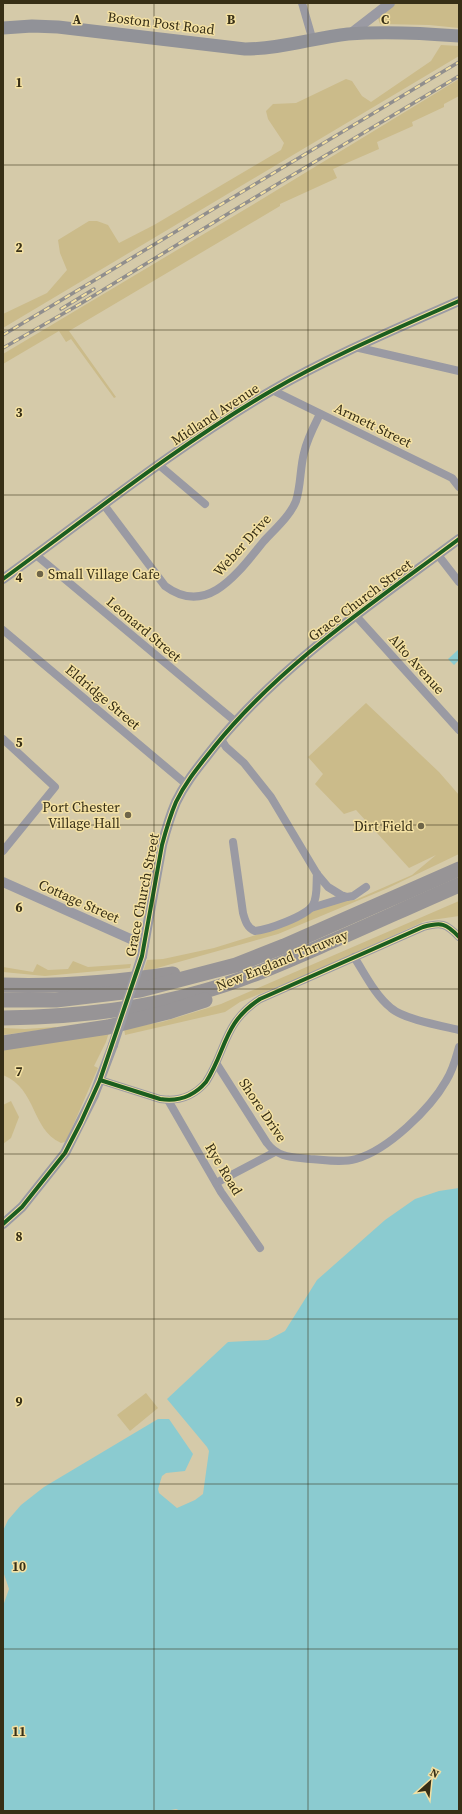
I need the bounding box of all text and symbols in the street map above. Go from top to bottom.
street label: Boston Post Road [106,7,216,40]
text: A [73,11,82,28]
text: B [227,11,236,28]
text: C [381,11,389,28]
text: 1 [15,74,23,91]
text: 2 [15,239,23,256]
street label: Midland Avenue [167,378,263,450]
street label: Armett Street [331,398,415,453]
text: 3 [15,404,23,421]
street label: Weber Drive [209,509,275,581]
street label: Grace Church Street [304,554,416,646]
place label: Small Village Cafe [48,564,160,584]
text: 4 [15,569,23,586]
marker: Small Village Cafe [35,569,45,579]
street label: Leonard Street [102,592,186,666]
street label: Alto Avenue [384,629,450,699]
street label: Eldridge Street [61,660,145,735]
text: 5 [15,734,23,751]
place label: Port Chester Village Hall [42,797,120,833]
marker: Port Chester Village Hall [123,810,133,820]
place label: Dirt Field [354,816,413,836]
marker: Dirt Field [416,821,426,831]
street label: Grace Church Street [120,831,164,958]
street label: Cottage Street [36,874,123,928]
text: 6 [15,899,23,916]
street label: New England Thruway [213,924,352,996]
text: 7 [15,1063,23,1080]
street label: Shore Drive [234,1074,292,1146]
street label: Rye Road [201,1139,247,1199]
text: 8 [15,1228,23,1245]
text: 9 [15,1393,23,1410]
text: 10 [12,1558,26,1575]
text: 11 [12,1723,26,1740]
north arrow [410,1762,450,1802]
text: N [427,1765,441,1782]

